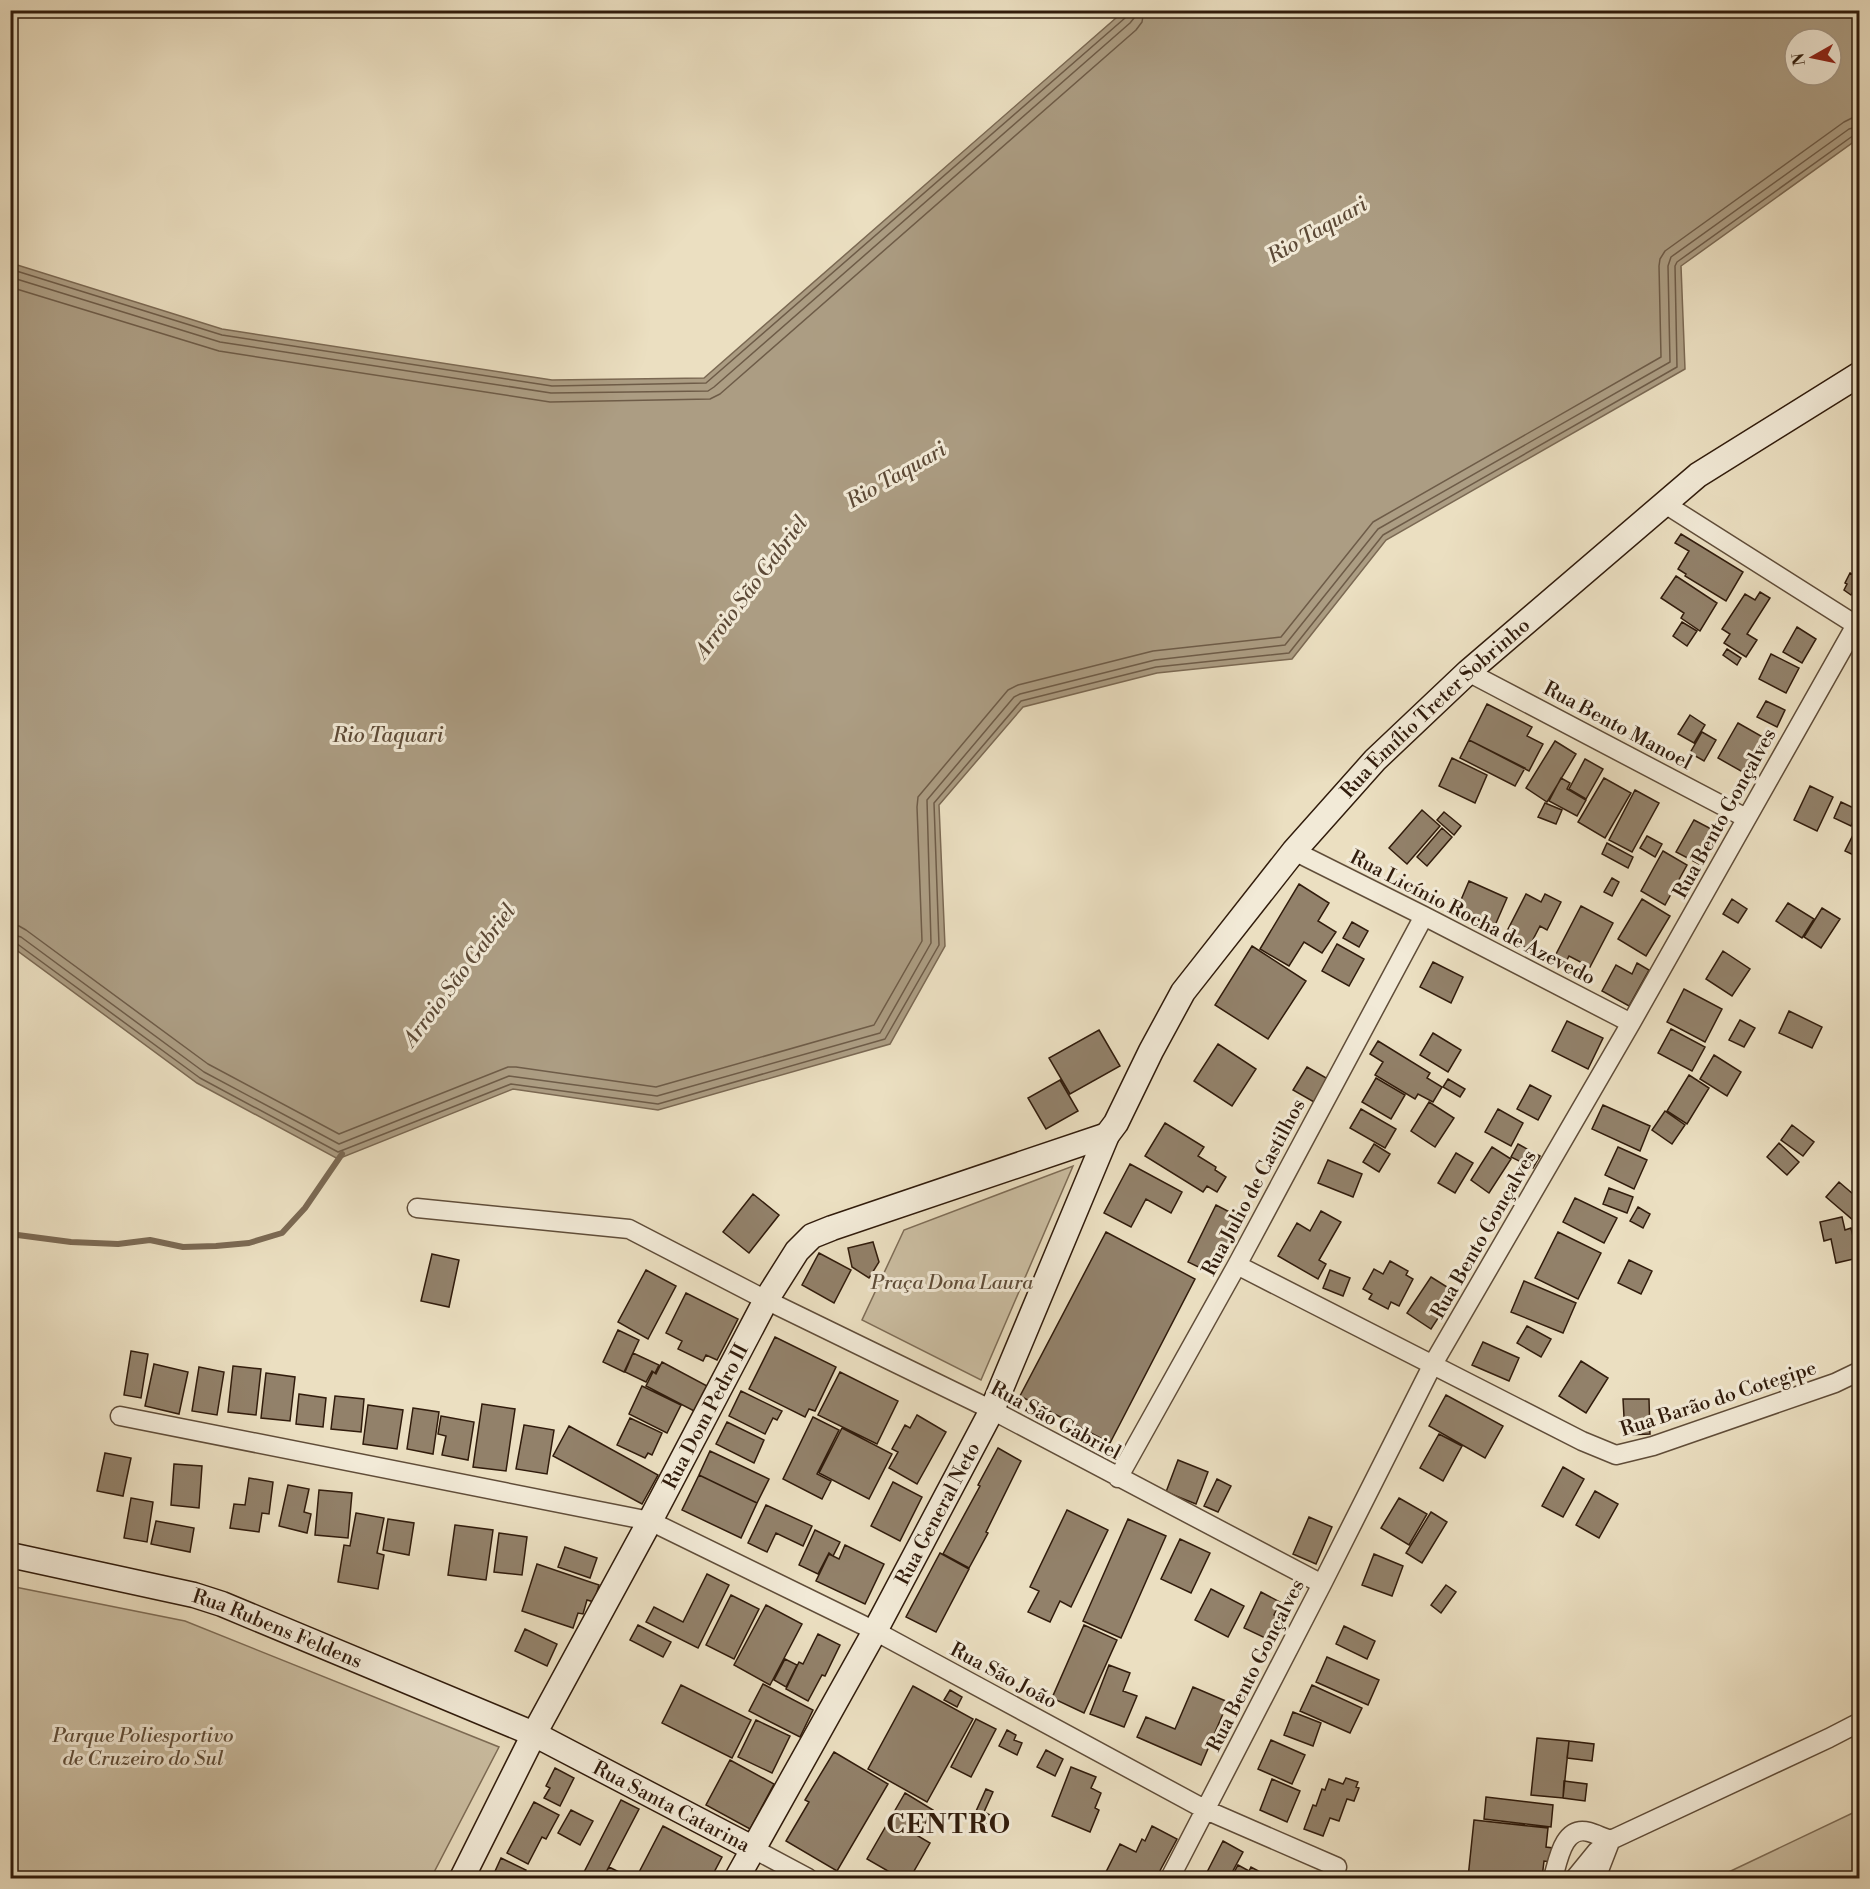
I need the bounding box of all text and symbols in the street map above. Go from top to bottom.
north arrow [1783,27,1843,87]
text: N [1788,51,1810,67]
water label: Rio Taquari [1262,192,1372,270]
water label: Rio Taquari [841,437,951,515]
water label: Arroio São Gabriel [688,511,814,666]
street label: Rua Emílio Treter Sobrinho [1336,613,1536,804]
street label: Rua Bento Manoel [1539,677,1696,776]
water label: Rio Taquari [331,723,444,749]
street label: Rua Bento Gonçalves [1668,724,1782,903]
street label: Rua Licínio Rocha de Azevedo [1345,845,1599,991]
water label: Arroio São Gabriel [396,899,522,1054]
street label: Rua Julio de Castilhos [1197,1095,1312,1281]
street label: Rua Bento Gonçalves [1426,1146,1543,1323]
park label: Praça Dona Laura [870,1271,1034,1296]
street label: Rua Dom Pedro II [658,1339,755,1494]
street label: Rua Barão do Cotegipe [1617,1356,1820,1443]
street label: Rua São Gabriel [986,1376,1125,1466]
street label: Rua General Neto [891,1438,987,1590]
street label: Rua Bento Gonçalves [1202,1575,1311,1756]
street label: Rua Rubens Feldens [189,1584,365,1675]
street label: Rua São João [946,1638,1061,1715]
park label: Parque Poliesportivo de Cruzeiro do Sul [51,1724,234,1772]
street label: Rua Santa Catarina [588,1756,754,1859]
district label: CENTRO [886,1809,1012,1841]

